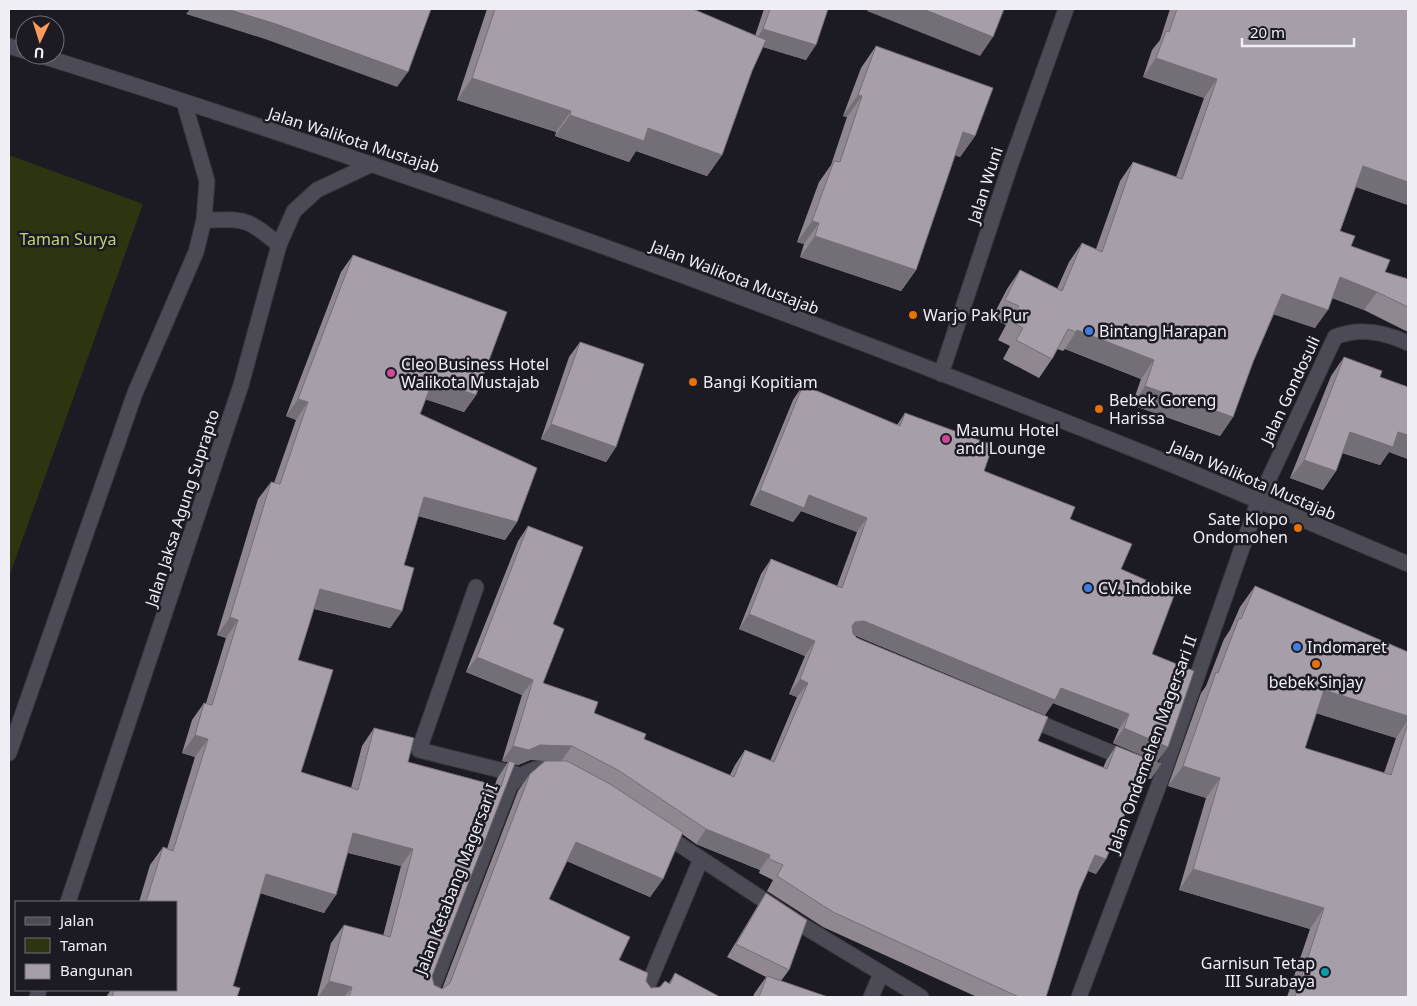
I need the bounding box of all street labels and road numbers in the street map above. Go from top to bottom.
street label: Jalan Walikota Mustajab [263,101,443,178]
street label: Jalan Wuni [962,144,1008,228]
street label: Jalan Walikota Mustajab [646,234,823,319]
street label: Jalan Gondosuli [1254,332,1325,450]
street label: Jalan Jaksa Agung Suprapto [139,407,224,611]
street label: Jalan Walikota Mustajab [1164,434,1340,525]
street label: Jalan Ondemehen Magersari II [1102,632,1202,858]
street label: Jalan Ketabang Magersari I [409,780,503,979]

